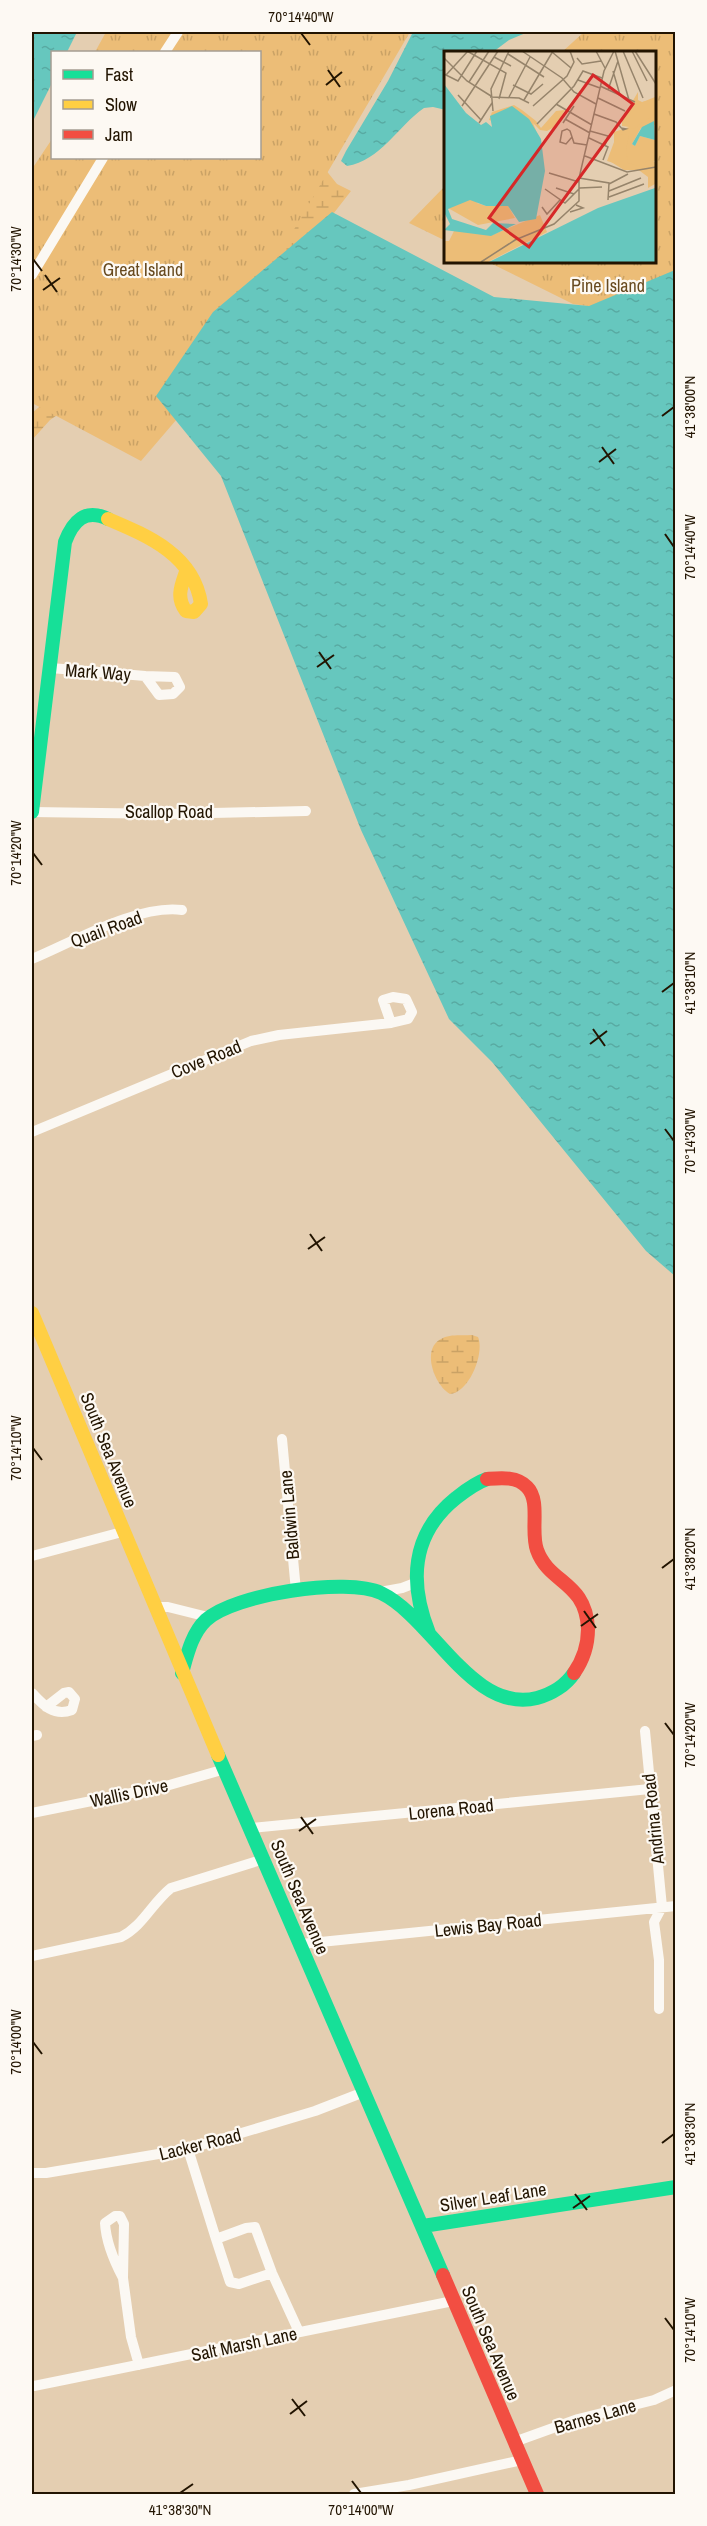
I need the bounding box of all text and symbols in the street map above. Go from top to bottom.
text: 70°14'40"W [268,6,334,27]
legend [51,51,261,159]
inset map [444,51,656,262]
text: Fast [105,62,133,87]
text: Slow [105,92,137,117]
text: Jam [105,122,133,147]
text: 70°14'30"W [5,226,26,292]
park label: Great Island [103,257,183,282]
park label: Pine Island [571,273,645,298]
text: 41°38'00"N [679,376,700,438]
text: 70°14'40"W [679,514,700,580]
street label: Mark Way [64,657,132,687]
street label: Scallop Road [125,799,213,824]
text: 70°14'20"W [5,820,26,886]
street label: Quail Road [67,904,145,954]
text: 41°38'10"N [679,952,700,1014]
street label: Cove Road [167,1034,245,1084]
text: 70°14'30"W [679,1108,700,1174]
street label: South Sea Avenue [75,1389,143,1511]
text: 70°14'10"W [5,1415,26,1481]
street label: Baldwin Lane [273,1469,305,1561]
text: 41°38'20"N [679,1528,700,1590]
text: 70°14'20"W [679,1702,700,1768]
street label: Andrina Road [636,1772,670,1867]
street label: Wallis Drive [88,1773,170,1813]
street label: Lorena Road [407,1792,495,1826]
street label: South Sea Avenue [265,1836,335,1958]
street label: Lewis Bay Road [433,1907,543,1943]
text: 70°14'00"W [5,2009,26,2075]
text: 41°38'30"N [679,2103,700,2165]
street label: Lacker Road [156,2122,244,2166]
street label: Silver Leaf Lane [438,2176,548,2218]
street label: South Sea Avenue [456,2282,526,2404]
text: 70°14'10"W [679,2297,700,2363]
street label: Salt Marsh Lane [189,2321,299,2367]
street label: Barnes Lane [551,2392,639,2440]
text: 41°38'30"N [149,2499,211,2520]
text: 70°14'00"W [328,2499,394,2520]

